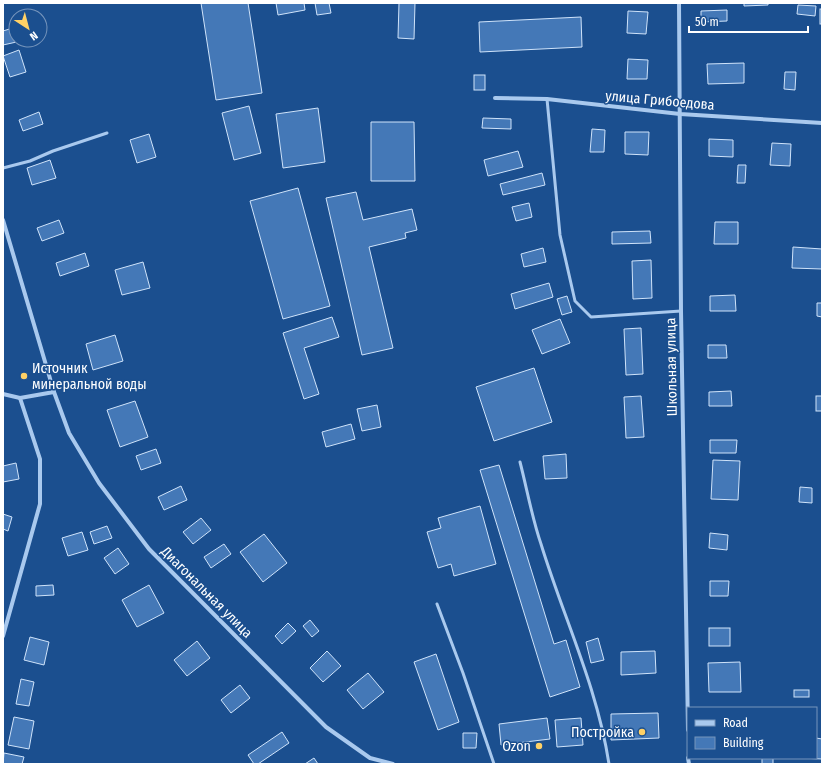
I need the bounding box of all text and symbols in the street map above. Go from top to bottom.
north arrow [8,8,48,48]
scale bar [689,8,808,34]
text: 50 m [695,15,719,29]
text: N [27,28,40,43]
street label: улица Грибоедова [605,87,715,114]
street label: Школьная улица [662,317,681,416]
place label: Источник минеральной воды [32,360,146,393]
marker: Источник минеральной воды [19,371,29,381]
street label: Диагональная улица [157,542,256,642]
legend [687,707,817,759]
text: Road [723,716,748,730]
place label: Постройка [571,724,634,741]
marker: Постройка [637,727,647,737]
text: Building [723,736,764,750]
place label: Ozon [502,738,531,755]
marker: Ozon [534,741,544,751]

